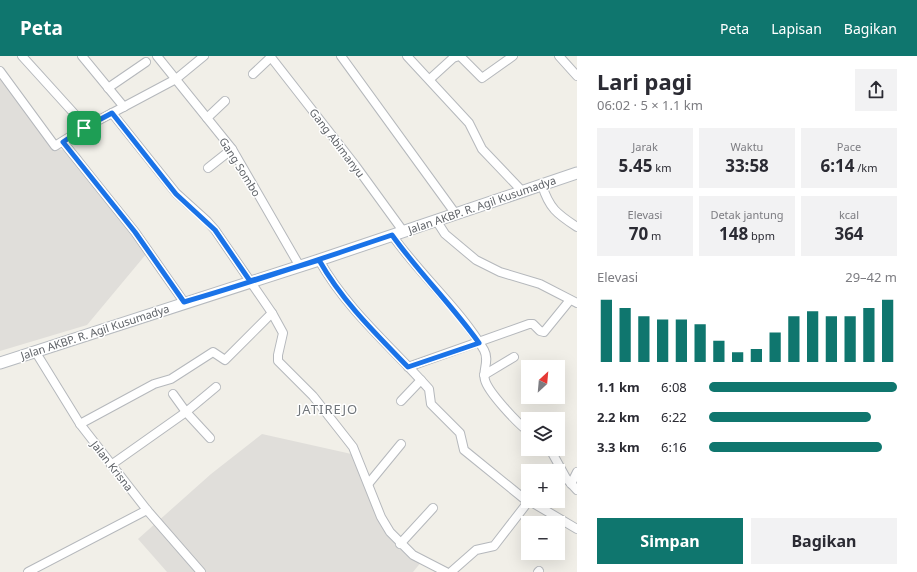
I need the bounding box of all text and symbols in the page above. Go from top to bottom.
text: Peta [20,15,63,41]
text: Peta [720,19,749,38]
text: Lapisan [771,19,822,38]
text: Bagikan [844,19,897,38]
text: Lari pagi [597,66,692,96]
button: share [855,69,897,111]
text: 06:02 · 5 × 1.1 km [597,96,703,114]
street label: Gang Abimanyu [306,105,368,180]
pin [67,111,101,145]
icon: arrive [73,117,95,139]
street label: Gang Sombo [216,134,265,199]
text: Jarak [632,139,658,154]
text: Waktu [731,139,763,154]
text: Pace [837,139,861,154]
text: 5.45 [619,154,652,177]
text: 33:58 [725,154,769,177]
text: 6:14 [820,154,854,177]
text: km [652,160,671,175]
text: /km [854,160,878,175]
street label: Jalan AKBP. R. Agil Kusumadya [405,172,558,237]
text: Elevasi [628,207,662,222]
text: Detak jantung [710,207,784,222]
text: kcal [839,207,859,222]
text: 70 [629,222,648,245]
text: 148 [719,222,748,245]
text: 364 [834,222,864,245]
text: m [648,228,661,243]
text: bpm [748,228,775,243]
text: Elevasi [597,268,638,286]
text: 29–42 m [845,268,897,286]
street label: Jalan AKBP. R. Agil Kusumadya [18,300,171,363]
north arrow [521,360,565,404]
map controls [521,360,565,560]
text: 1.1 km [597,378,640,396]
text: 6:08 [661,378,687,396]
district label: JATIREJO [296,400,358,418]
text: 2.2 km [597,408,640,426]
text: 6:22 [661,408,687,426]
button: layers [521,412,565,456]
street label: Jalan Krisna [87,437,137,494]
text: 3.3 km [597,438,640,456]
text: 6:16 [661,438,687,456]
button: + [521,464,565,508]
button: − [521,516,565,560]
button: Simpan [597,518,743,564]
button: Bagikan [751,518,897,564]

